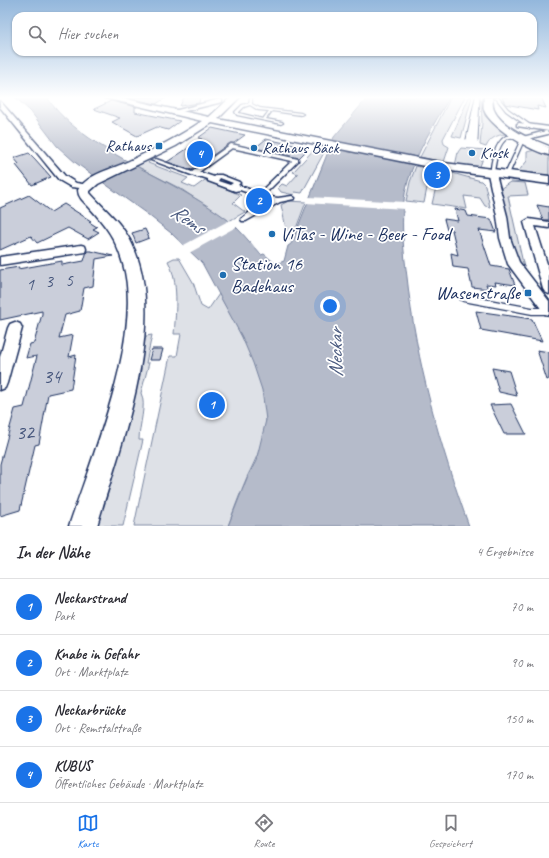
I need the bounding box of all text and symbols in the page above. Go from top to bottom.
search box [12,12,537,56]
icon: search [26,23,48,45]
text: Hier suchen [58,25,118,44]
place label: Rathaus [105,136,153,156]
place label: Rathaus Bäck [262,138,340,158]
pin: 4 [187,139,213,169]
marker: Rathaus [154,141,164,151]
marker: Rathaus Bäck [249,143,259,153]
place label: Kiosk [480,143,509,163]
marker: Kiosk [467,148,477,158]
pin: 3 [424,160,450,190]
pin: 2 [246,186,272,216]
water label: Rems [166,199,212,241]
place label: ViTas - Wine - Beer - Food [280,222,454,246]
marker: ViTas - Wine - Beer - Food [267,229,277,239]
place label: Station 16 Badehaus [231,252,303,298]
house number: 5 [65,270,74,291]
marker: Station 16 Badehaus [218,270,228,280]
house number: 3 [45,271,54,292]
house number: 1 [26,274,35,295]
place label: Wasenstraße [436,281,522,305]
marker: Wasenstraße [523,288,533,298]
your location [320,296,340,316]
water label: Neckar [323,325,348,377]
house number: 34 [43,364,63,389]
pin: 1 [199,390,225,420]
house number: 32 [16,420,36,445]
text: In der Nähe [16,542,89,563]
text: 4 Ergebnisse [477,544,533,560]
text: Neckarstrand [54,589,126,608]
text: 1 [26,599,32,615]
text: 70 m [511,599,533,615]
text: Park [54,608,75,624]
text: Knabe in Gefahr [54,645,139,664]
text: 2 [26,655,32,671]
text: 90 m [511,655,533,671]
text: Ort · Marktplatz [54,664,128,680]
text: Neckarbrücke [54,701,125,720]
text: 3 [26,711,32,727]
text: 150 m [505,711,533,727]
text: Ort · Remstalstraße [54,720,141,736]
text: KUBUS [54,757,91,776]
text: 4 [26,767,32,783]
text: 170 m [505,767,533,783]
text: Öffentliches Gebäude · Marktplatz [54,776,203,792]
tab: Karte [77,812,99,850]
tab: Route [253,812,275,850]
tab: Gespeichert [429,812,472,850]

